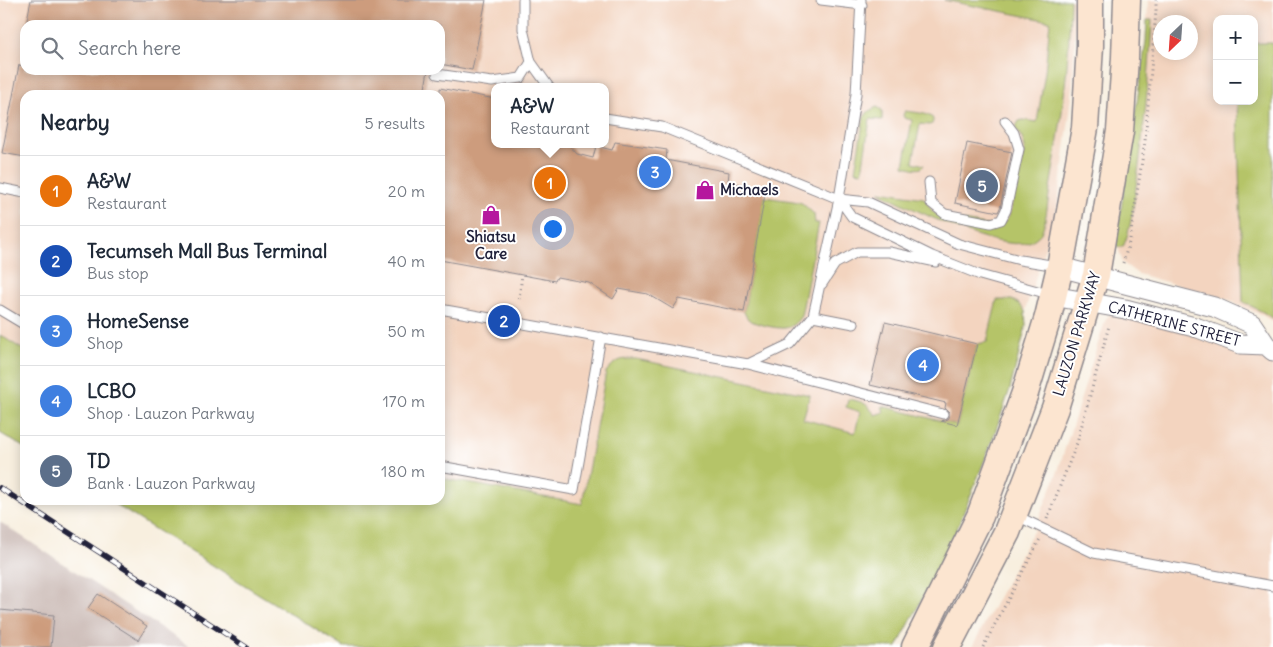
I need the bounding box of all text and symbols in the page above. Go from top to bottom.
north arrow [1153,15,1198,60]
map controls [1213,15,1258,105]
button: + [1213,15,1258,60]
search box [20,20,445,75]
icon: search [38,34,66,62]
text: Search here [78,36,181,60]
button: − [1213,60,1258,105]
popup [491,83,609,148]
text: A&W [510,94,554,118]
text: Nearby [40,109,110,136]
text: 5 results [364,113,425,133]
text: Restaurant [510,118,590,138]
pin: 3 [639,153,671,191]
pin: 1 [534,164,566,202]
pin: 5 [966,167,998,205]
text: A&W [87,169,131,193]
shop icon: Michaels [694,179,716,201]
place label: Michaels [720,180,779,199]
text: 1 [53,181,59,201]
text: 20 m [388,181,425,201]
text: Restaurant [87,193,167,213]
shop icon: Shiatsu Care [480,204,502,226]
your location [540,216,566,242]
place label: Shiatsu Care [466,227,516,263]
text: Tecumseh Mall Bus Terminal [87,239,327,263]
text: 2 [52,251,60,271]
text: 40 m [387,251,425,271]
text: Bus stop [87,263,149,283]
street label: LAUZON PARKWAY [1049,269,1105,399]
street label: CATHERINE STREET [1106,297,1243,350]
pin: 2 [488,302,520,340]
text: HomeSense [87,309,189,333]
text: 3 [51,321,61,341]
text: 50 m [387,321,425,341]
text: Shop [87,333,123,353]
pin: 4 [907,346,939,384]
text: LCBO [87,379,136,403]
text: 4 [51,391,61,411]
text: 170 m [382,391,425,411]
text: Shop · Lauzon Parkway [87,403,255,423]
text: TD [87,449,110,473]
text: 5 [51,461,61,481]
text: 180 m [381,461,425,481]
text: Bank · Lauzon Parkway [87,473,256,493]

